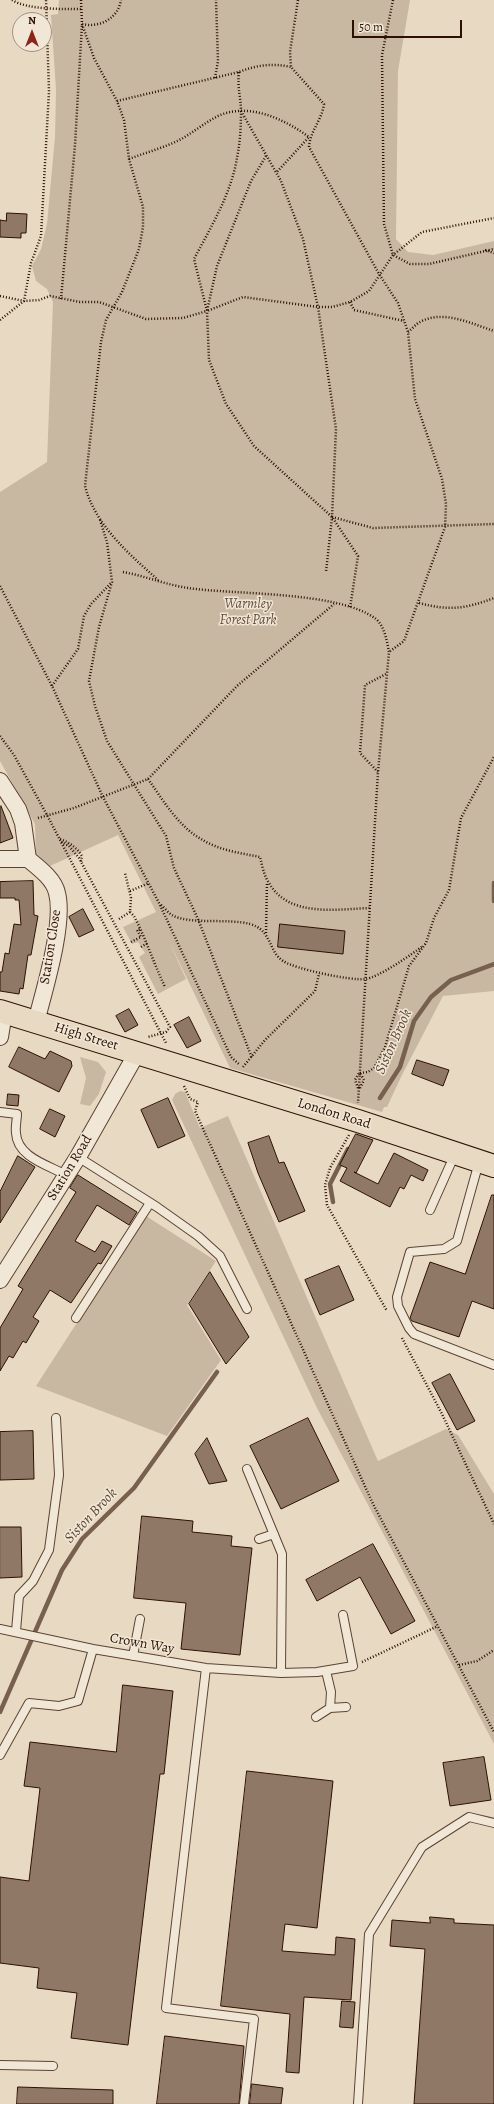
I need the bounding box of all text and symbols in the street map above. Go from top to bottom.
north arrow [12,12,52,52]
scale bar [354,12,464,38]
text: N [28,13,36,28]
text: 50 m [359,19,383,35]
park label: Warmley Forest Park [219,597,277,630]
street label: Station Close [37,908,65,986]
water label: Siston Brook [372,1007,416,1077]
street label: High Street [52,1019,120,1055]
street label: London Road [295,1095,373,1133]
street label: Station Road [44,1132,96,1204]
water label: Siston Brook [61,1485,121,1547]
street label: Crown Way [108,1630,176,1658]

